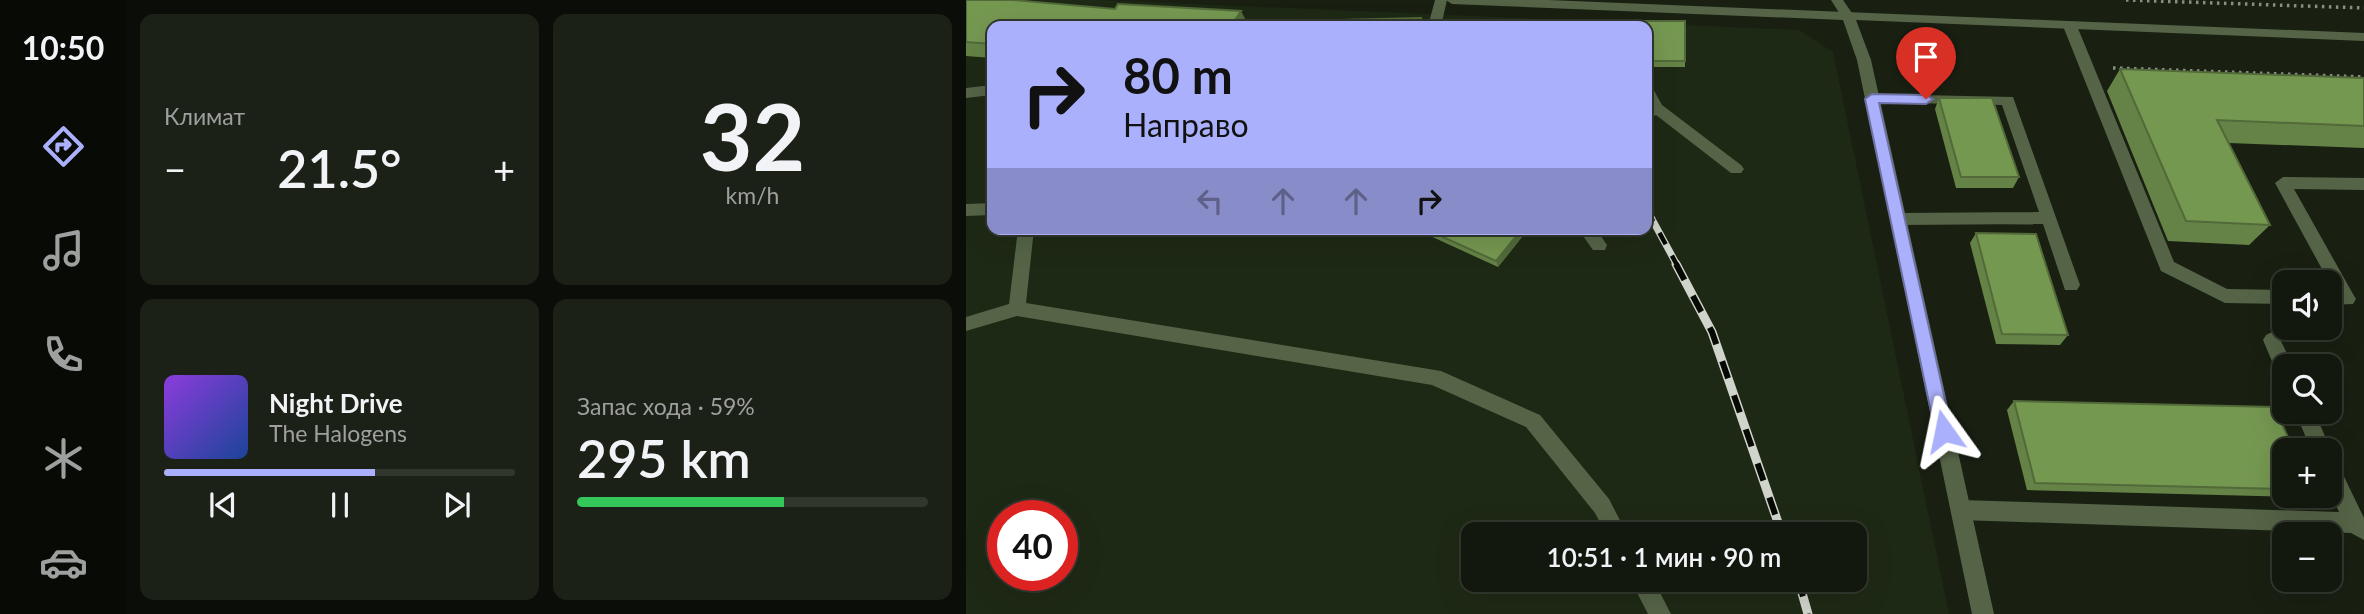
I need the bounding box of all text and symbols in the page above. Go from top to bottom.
pin [1896,27,1956,99]
text: 10:50 [22,28,104,67]
icon: arrive [1907,38,1945,76]
text: 80 m [1123,46,1233,104]
icon: right [1008,49,1099,140]
text: 32 [700,81,805,190]
text: Климат [164,102,245,130]
text: Направо [1123,105,1249,144]
icon: directions [39,122,88,171]
text: 21.5° [277,137,402,199]
text: − [164,146,186,192]
text: + [493,146,515,192]
text: km/h [726,181,779,209]
icon: left [1191,182,1229,220]
icon: ahead [1264,182,1302,220]
icon: ahead [1337,182,1375,220]
icon: right [1410,182,1448,220]
icon: music [39,226,88,275]
map controls [2272,270,2342,592]
button: sound [2272,270,2342,340]
icon: phone [39,330,88,379]
button: search [2272,354,2342,424]
text: Night Drive [269,387,403,419]
text: Запас хода · 59% [577,392,755,420]
position arrow [1907,394,1981,468]
text: The Halogens [269,419,407,447]
text: 295 km [577,427,751,489]
icon: climate [39,434,88,483]
button: + [2272,438,2342,508]
icon: previous [204,486,242,524]
icon: pause [321,486,359,524]
icon: next [438,486,476,524]
speed limit sign: 40 [987,500,1078,591]
button: − [2272,522,2342,592]
icon: car [39,538,88,587]
text: 10:51 · 1 мин · 90 m [1547,541,1781,573]

